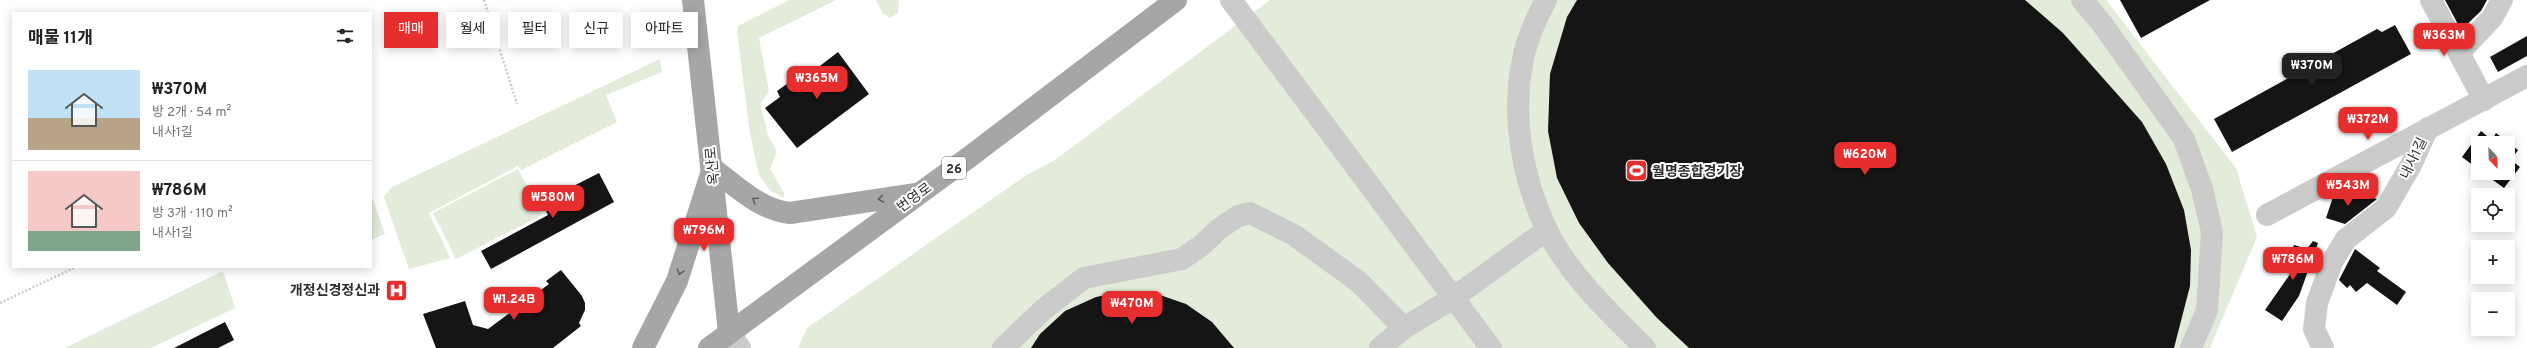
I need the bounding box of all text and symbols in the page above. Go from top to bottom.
chip: 매매 [384,12,438,48]
chip: 월세 [446,12,500,48]
chip: 필터 [508,12,561,48]
chip: 신규 [569,12,623,48]
chip: 아파트 [631,12,698,48]
pin: ₩363M [2416,23,2472,57]
icon: filters [334,25,356,47]
text: 매물 11개 [28,28,93,50]
text: ₩363M [2423,28,2465,44]
pin: ₩370M [2284,53,2340,87]
text: ₩370M [2291,58,2333,74]
pin: ₩365M [789,66,845,100]
text: ₩365M [796,71,838,87]
text: ₩370M [152,79,207,101]
icon: home [60,86,108,134]
text: 방 2개 · 54 m² [152,105,231,121]
pin: ₩372M [2340,107,2396,141]
text: ₩372M [2347,112,2389,128]
text: 내사1길 [152,125,193,141]
street label: 내사1길 [2397,135,2432,182]
north arrow [2471,136,2515,180]
map controls [2471,136,2515,336]
pin: ₩620M [1837,142,1893,176]
street label: 옥산로 [703,146,724,186]
text: ₩620M [1843,147,1887,163]
road number: 26 [942,157,966,179]
sports icon: 월명종합경기장 [1623,158,1649,184]
place label: 월명종합경기장 [1652,163,1742,181]
pin: ₩543M [2320,173,2376,207]
text: ₩543M [2326,178,2370,194]
text: ₩786M [152,180,207,202]
street label: 번영로 [894,180,936,216]
pin: ₩580M [525,185,581,219]
icon: home [60,187,108,235]
button: locate [2471,188,2515,232]
text: ₩580M [531,190,575,206]
one-way arrow [878,194,884,203]
one-way arrow [752,197,759,205]
text: 방 3개 · 110 m² [152,206,233,222]
pin: ₩796M [676,218,732,252]
text: ₩796M [683,223,725,239]
text: 내사1길 [152,226,193,242]
button: + [2471,240,2515,284]
pin: ₩786M [2265,247,2321,281]
text: ₩786M [2272,252,2314,268]
one-way arrow [676,269,685,276]
hospital icon: 개정신경정신과 [383,277,409,303]
place label: 개정신경정신과 [290,283,380,300]
pin: ₩1.24B [481,287,547,321]
pin: ₩470M [1104,291,1160,325]
text: ₩1.24B [493,292,535,308]
button: − [2471,292,2515,336]
text: ₩470M [1111,296,1153,312]

